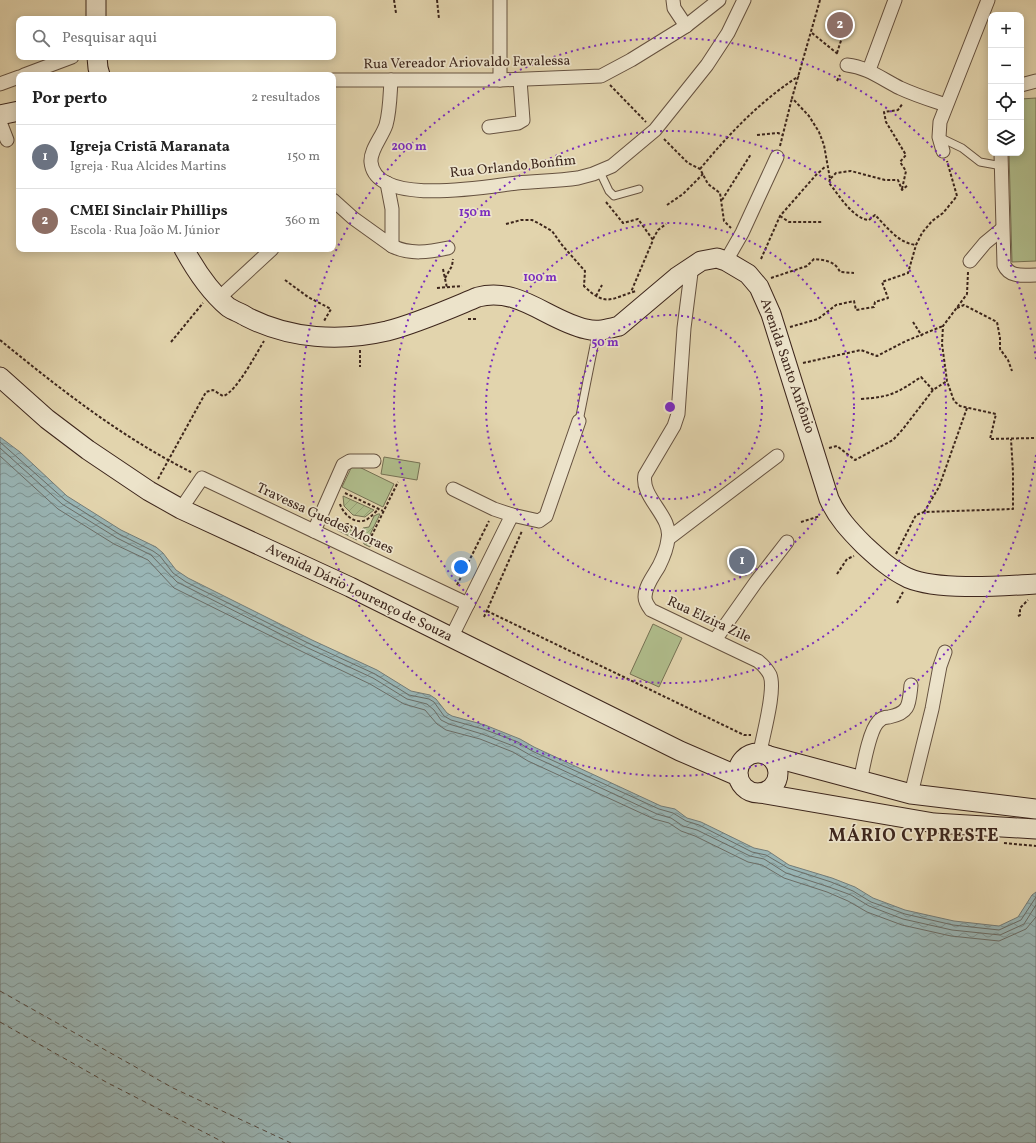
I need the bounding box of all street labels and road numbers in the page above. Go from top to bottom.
street label: Rua Vereador Ariovaldo Favalessa [363,52,571,74]
street label: Rua Orlando Bonfim [449,151,577,183]
street label: Avenida Santo Antônio [755,296,819,436]
street label: Travessa Guedes Moraes [253,479,397,559]
street label: Avenida Dário Lourenço de Souza [262,539,456,647]
street label: Rua Elzira Zile [664,592,754,648]

